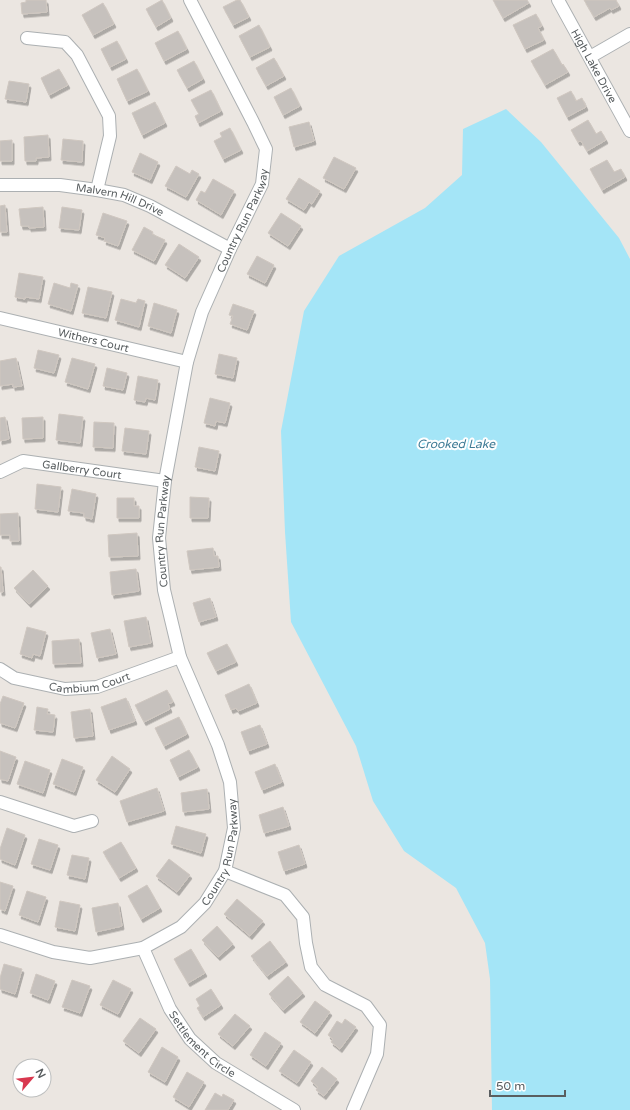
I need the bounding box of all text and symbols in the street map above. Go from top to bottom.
street label: High Lake Drive [569,27,620,105]
street label: Country Run Parkway [214,168,270,275]
street label: Malvern Hill Drive [75,181,166,219]
street label: Withers Court [57,325,130,355]
water label: Crooked Lake [417,437,496,451]
street label: Gallberry Court [42,457,122,481]
street label: Country Run Parkway [152,474,173,588]
street label: Cambium Court [48,669,132,696]
street label: Country Run Parkway [198,798,241,908]
street label: Settlement Circle [166,1008,238,1080]
north arrow [12,1058,52,1098]
text: N [33,1067,48,1080]
scale bar [490,1072,565,1098]
text: 50 m [496,1079,525,1093]

